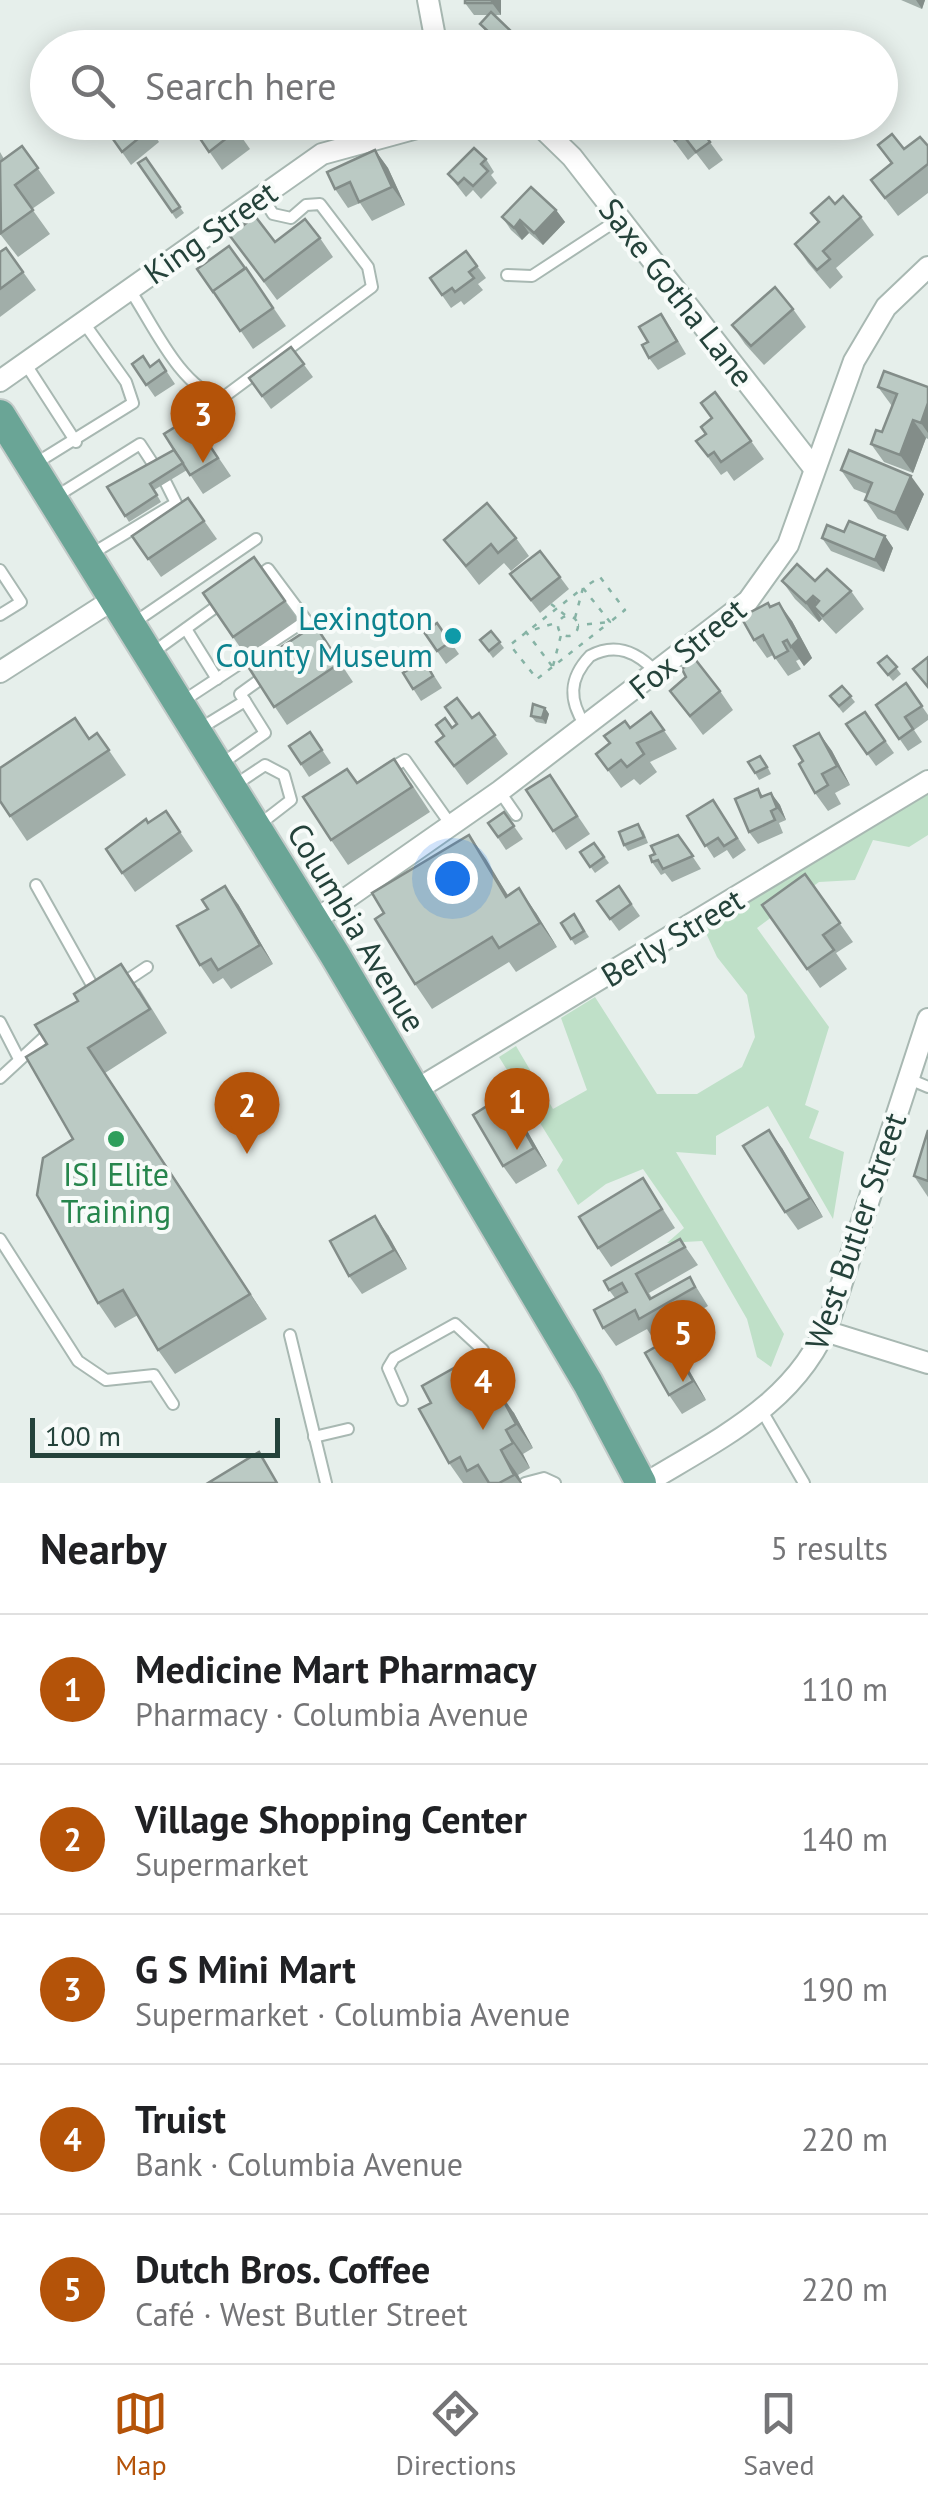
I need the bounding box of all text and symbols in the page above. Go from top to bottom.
search box [30,30,898,140]
icon: search [65,58,120,113]
text: Search here [145,61,337,110]
street label: King Street [135,171,285,293]
street label: Saxe Gotha Lane [590,189,764,395]
pin: 3 [170,380,236,463]
street label: Fox Street [620,588,754,708]
place label: Lexington County Museum [215,597,433,676]
marker: Lexington County Museum [442,625,464,647]
street label: Columbia Avenue [278,815,436,1039]
your location [427,853,478,904]
street label: Berly Street [593,878,751,996]
pin: 1 [484,1068,550,1150]
pin: 2 [214,1072,280,1154]
street label: West Butler Street [795,1107,915,1355]
marker: ISI Elite Training [105,1128,127,1150]
place label: ISI Elite Training [61,1153,171,1232]
pin: 5 [650,1300,716,1382]
pin: 4 [450,1348,516,1430]
scale bar [30,1413,280,1458]
text: 100 m [45,1417,121,1454]
text: Nearby [40,1521,167,1576]
text: 5 results [770,1527,888,1569]
text: Medicine Mart Pharmacy [135,1644,536,1693]
text: 1 [63,1668,82,1710]
text: 110 m [801,1668,888,1710]
text: Pharmacy · Columbia Avenue [135,1693,529,1735]
text: Village Shopping Center [135,1794,527,1843]
text: 2 [63,1818,82,1860]
text: 140 m [801,1818,888,1860]
text: Supermarket [135,1843,308,1885]
text: G S Mini Mart [135,1944,356,1993]
text: 3 [63,1968,82,2010]
text: 190 m [801,1968,888,2010]
text: Supermarket · Columbia Avenue [135,1993,570,2035]
text: Truist [135,2094,226,2143]
text: 4 [63,2118,82,2160]
text: 220 m [801,2118,888,2160]
text: Bank · Columbia Avenue [135,2143,463,2185]
text: Dutch Bros. Coffee [135,2244,430,2293]
text: 5 [63,2268,82,2310]
text: 220 m [801,2268,888,2310]
text: Café · West Butler Street [135,2293,468,2335]
tab: Map [113,2386,168,2483]
tab: Directions [395,2386,516,2483]
tab: Saved [743,2386,815,2483]

